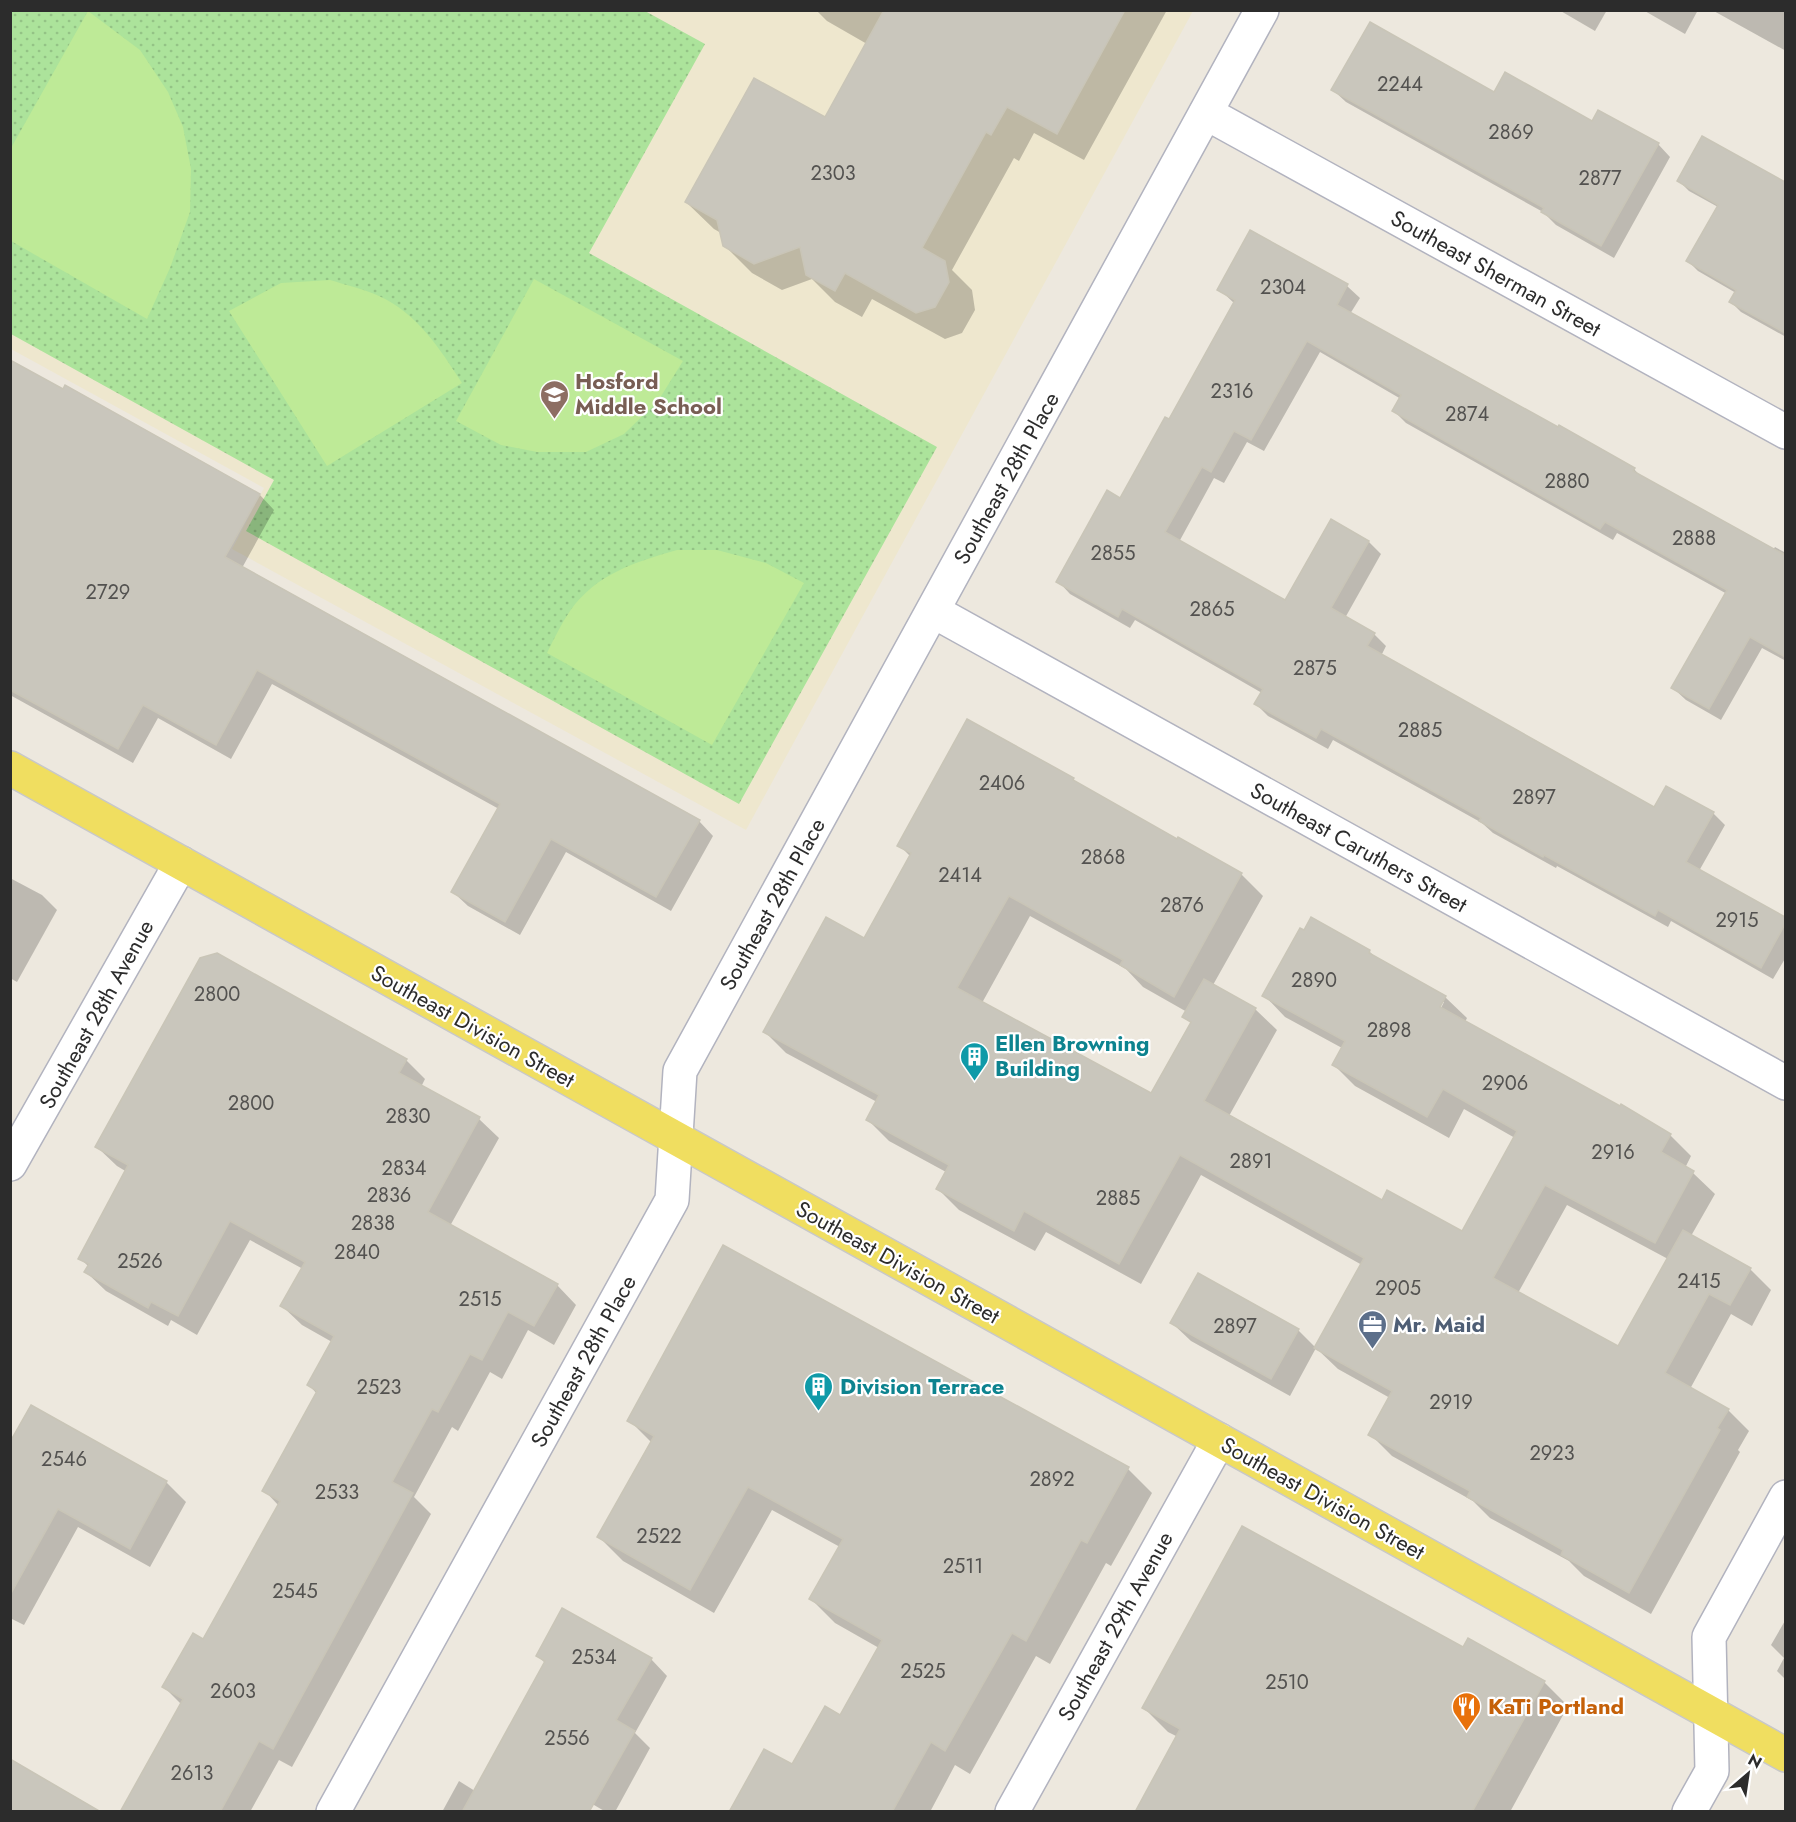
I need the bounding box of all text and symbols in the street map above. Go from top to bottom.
house number: 2244 [1377,70,1423,99]
house number: 2869 [1488,118,1534,147]
house number: 2303 [810,159,856,188]
house number: 2877 [1579,164,1622,193]
street label: Southeast Sherman Street [1385,202,1608,345]
house number: 2304 [1260,273,1306,302]
place label: Hosford Middle School [575,365,722,422]
house number: 2316 [1211,377,1253,406]
school or university icon: Hosford Middle School [538,378,570,420]
street label: Southeast 28th Place [945,386,1067,570]
house number: 2874 [1445,400,1489,429]
house number: 2880 [1544,467,1590,496]
house number: 2888 [1672,524,1716,553]
house number: 2855 [1091,539,1135,568]
house number: 2729 [86,578,130,607]
house number: 2865 [1189,595,1235,624]
house number: 2875 [1293,654,1337,683]
house number: 2885 [1398,716,1442,745]
house number: 2406 [979,769,1025,798]
street label: Southeast Caruthers Street [1245,774,1474,920]
house number: 2897 [1512,783,1556,812]
street label: Southeast 28th Place [711,812,833,996]
house number: 2868 [1081,843,1125,872]
house number: 2414 [938,861,982,890]
house number: 2876 [1160,891,1204,920]
house number: 2915 [1715,906,1759,935]
street label: Southeast 28th Avenue [31,914,161,1114]
street label: Southeast Division Street [365,957,581,1096]
house number: 2890 [1291,966,1337,995]
house number: 2800 [194,980,240,1009]
house number: 2898 [1367,1016,1411,1045]
place label: Ellen Browning Building [995,1027,1150,1084]
building icon: Ellen Browning Building [958,1040,990,1082]
house number: 2906 [1482,1069,1528,1098]
house number: 2800 [228,1089,274,1118]
house number: 2830 [385,1102,431,1131]
house number: 2916 [1591,1138,1635,1167]
house number: 2891 [1230,1147,1272,1176]
house number: 2834 [382,1154,427,1183]
house number: 2836 [367,1181,411,1210]
house number: 2885 [1096,1184,1140,1213]
street label: Southeast Division Street [790,1193,1006,1332]
house number: 2838 [351,1209,395,1238]
house number: 2840 [334,1238,380,1267]
house number: 2526 [117,1247,163,1276]
house number: 2415 [1677,1267,1721,1296]
street label: Southeast 28th Place [522,1269,644,1453]
house number: 2905 [1375,1274,1421,1303]
house number: 2515 [459,1285,501,1314]
office icon: Mr. Maid [1356,1308,1388,1350]
place label: Mr. Maid [1393,1308,1485,1340]
house number: 2897 [1213,1312,1257,1341]
building icon: Division Terrace [803,1370,835,1412]
place label: Division Terrace [840,1370,1004,1402]
house number: 2523 [357,1373,402,1402]
house number: 2919 [1429,1388,1473,1417]
street label: Southeast Division Street [1215,1429,1431,1568]
house number: 2923 [1529,1439,1575,1468]
house number: 2546 [41,1445,87,1474]
house number: 2892 [1029,1465,1075,1494]
house number: 2533 [315,1478,359,1507]
house number: 2522 [636,1522,682,1551]
street label: Southeast 29th Avenue [1050,1525,1180,1727]
house number: 2511 [943,1552,983,1581]
house number: 2545 [272,1577,318,1606]
house number: 2534 [571,1643,617,1672]
house number: 2525 [900,1657,946,1686]
house number: 2510 [1265,1668,1309,1697]
house number: 2603 [210,1677,256,1706]
restaurant icon: KaTi Portland [1451,1690,1483,1732]
place label: KaTi Portland [1488,1690,1624,1722]
house number: 2556 [544,1724,590,1753]
north arrow [1718,1744,1778,1804]
text: N [1744,1748,1766,1774]
house number: 2613 [171,1759,213,1788]

